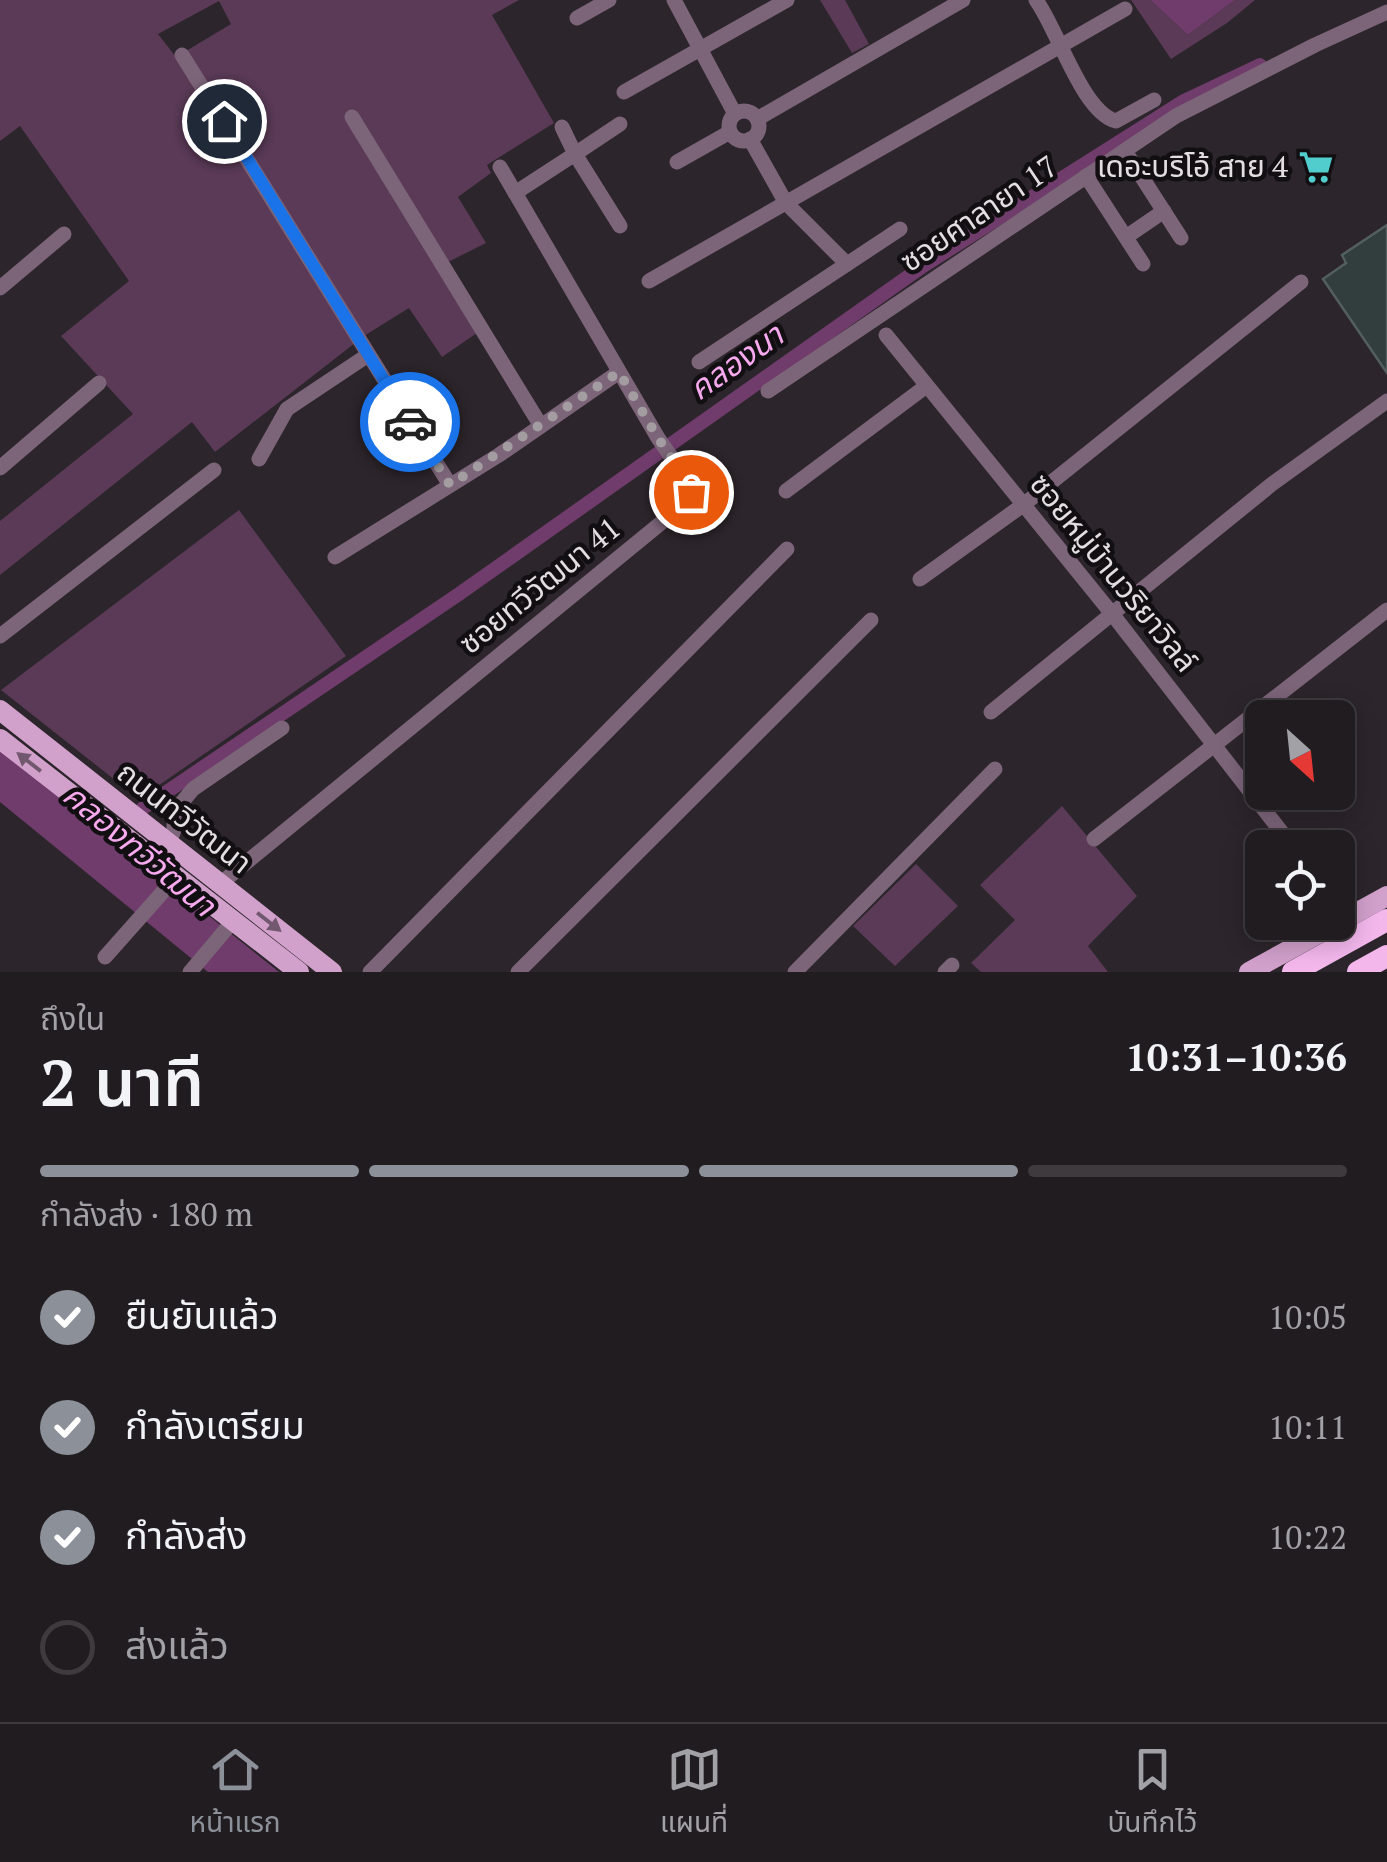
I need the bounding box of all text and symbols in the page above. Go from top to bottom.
pin [182,79,267,164]
icon: home [197,94,252,149]
street label: ซอยศาลายา 17 [892,146,1065,280]
place label: เดอะบริโอ้ สาย 4 [1097,146,1288,186]
supermarket icon: เดอะบริโอ้ สาย 4 [1297,148,1335,186]
water label: คลองนา [680,312,793,409]
courier [360,372,460,472]
icon: car [383,395,438,450]
pin [649,450,734,535]
icon: bag [664,465,719,520]
street label: ซอยหมู่บ้านวริยาวิลล์ [1021,465,1206,680]
street label: ซอยทวีวัฒนา 41 [450,508,628,663]
north arrow [1245,700,1355,810]
map controls [1245,700,1355,940]
one-way arrow [16,752,42,772]
street label: ถนนทวีวัฒนา [109,752,260,882]
water label: คลองทวีวัฒนา [55,773,226,926]
button: locate [1245,830,1355,940]
one-way arrow [256,912,282,932]
text: ถึงใน [40,997,105,1039]
text: 10:31–10:36 [1125,1032,1347,1082]
text: 2 นาที [40,1038,204,1125]
text: กำลังส่ง · 180 m [40,1193,253,1235]
icon: check [40,1290,95,1345]
text: ยืนยันแล้ว [125,1290,278,1340]
text: 10:05 [1268,1296,1347,1338]
icon: check [40,1400,95,1455]
text: กำลังเตรียม [125,1400,305,1450]
text: 10:11 [1268,1406,1347,1448]
icon: check [40,1510,95,1565]
text: กำลังส่ง [125,1510,247,1560]
text: 10:22 [1268,1516,1347,1558]
text: ส่งแล้ว [125,1620,229,1670]
tab: หน้าแรก [190,1742,281,1845]
tab: แผนที่ [660,1742,728,1845]
tab: บันทึกไว้ [1107,1742,1197,1845]

